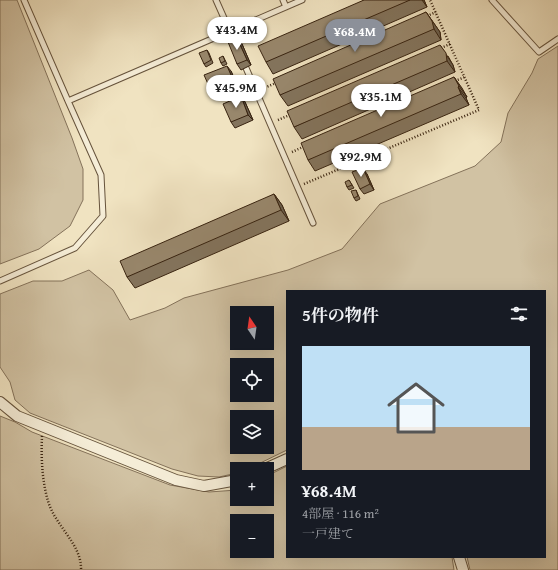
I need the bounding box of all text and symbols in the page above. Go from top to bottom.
pin: ¥43.4M [204,17,270,51]
pin: ¥68.4M [322,19,388,53]
text: ¥43.4M [216,20,258,39]
text: ¥68.4M [334,22,376,41]
pin: ¥45.9M [203,75,269,109]
text: ¥45.9M [215,78,257,97]
pin: ¥35.1M [348,84,414,118]
text: ¥35.1M [360,87,402,106]
pin: ¥92.9M [328,144,394,178]
text: ¥92.9M [340,147,382,166]
text: 5件の物件 [302,302,379,327]
icon: filters [508,303,530,325]
north arrow [230,306,274,350]
map controls [230,306,274,558]
button: locate [230,358,274,402]
icon: home [380,372,452,444]
button: layers [230,410,274,454]
button: + [230,462,274,506]
text: ¥68.4M [302,478,357,503]
text: 4部屋 · 116 m² [302,504,379,523]
button: − [230,514,274,558]
text: 一戸建て [302,524,354,543]

